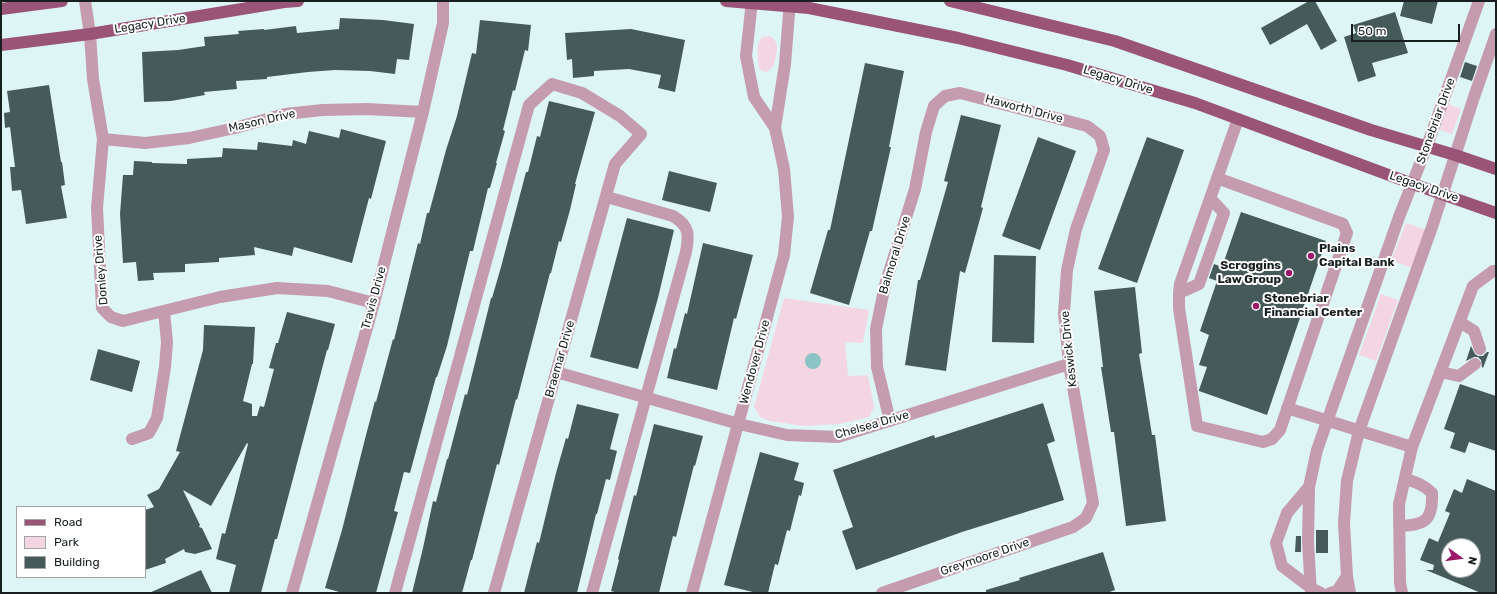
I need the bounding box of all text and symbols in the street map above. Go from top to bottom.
street label: Legacy Drive [113,11,187,37]
scale bar [1353,16,1462,42]
text: 50 m [1358,24,1386,38]
street label: Legacy Drive [1081,63,1155,97]
street label: Stonebriar Drive [1414,76,1458,166]
street label: Haworth Drive [984,92,1064,126]
street label: Mason Drive [227,106,297,136]
street label: Legacy Drive [1388,168,1460,206]
street label: Balmoral Drive [876,214,914,296]
street label: Donley Drive [91,234,111,306]
place label: Plains Capital Bank [1319,242,1394,270]
marker: Plains Capital Bank [1306,251,1316,261]
place label: Scroggins Law Group [1218,259,1281,287]
street label: Travis Drive [359,265,389,331]
marker: Scroggins Law Group [1284,268,1294,278]
place label: Stonebriar Financial Center [1264,292,1362,320]
marker: Stonebriar Financial Center [1251,301,1261,311]
street label: Keswick Drive [1058,310,1080,388]
street label: Wendover Drive [737,318,773,406]
street label: Braemar Drive [542,319,578,399]
street label: Chelsea Drive [833,408,911,442]
legend [16,506,146,578]
text: Road [54,515,82,529]
text: Park [54,535,79,549]
street label: Greymoore Drive [939,535,1031,579]
north arrow [1441,538,1481,578]
text: Building [54,555,100,569]
text: N [1465,555,1479,566]

